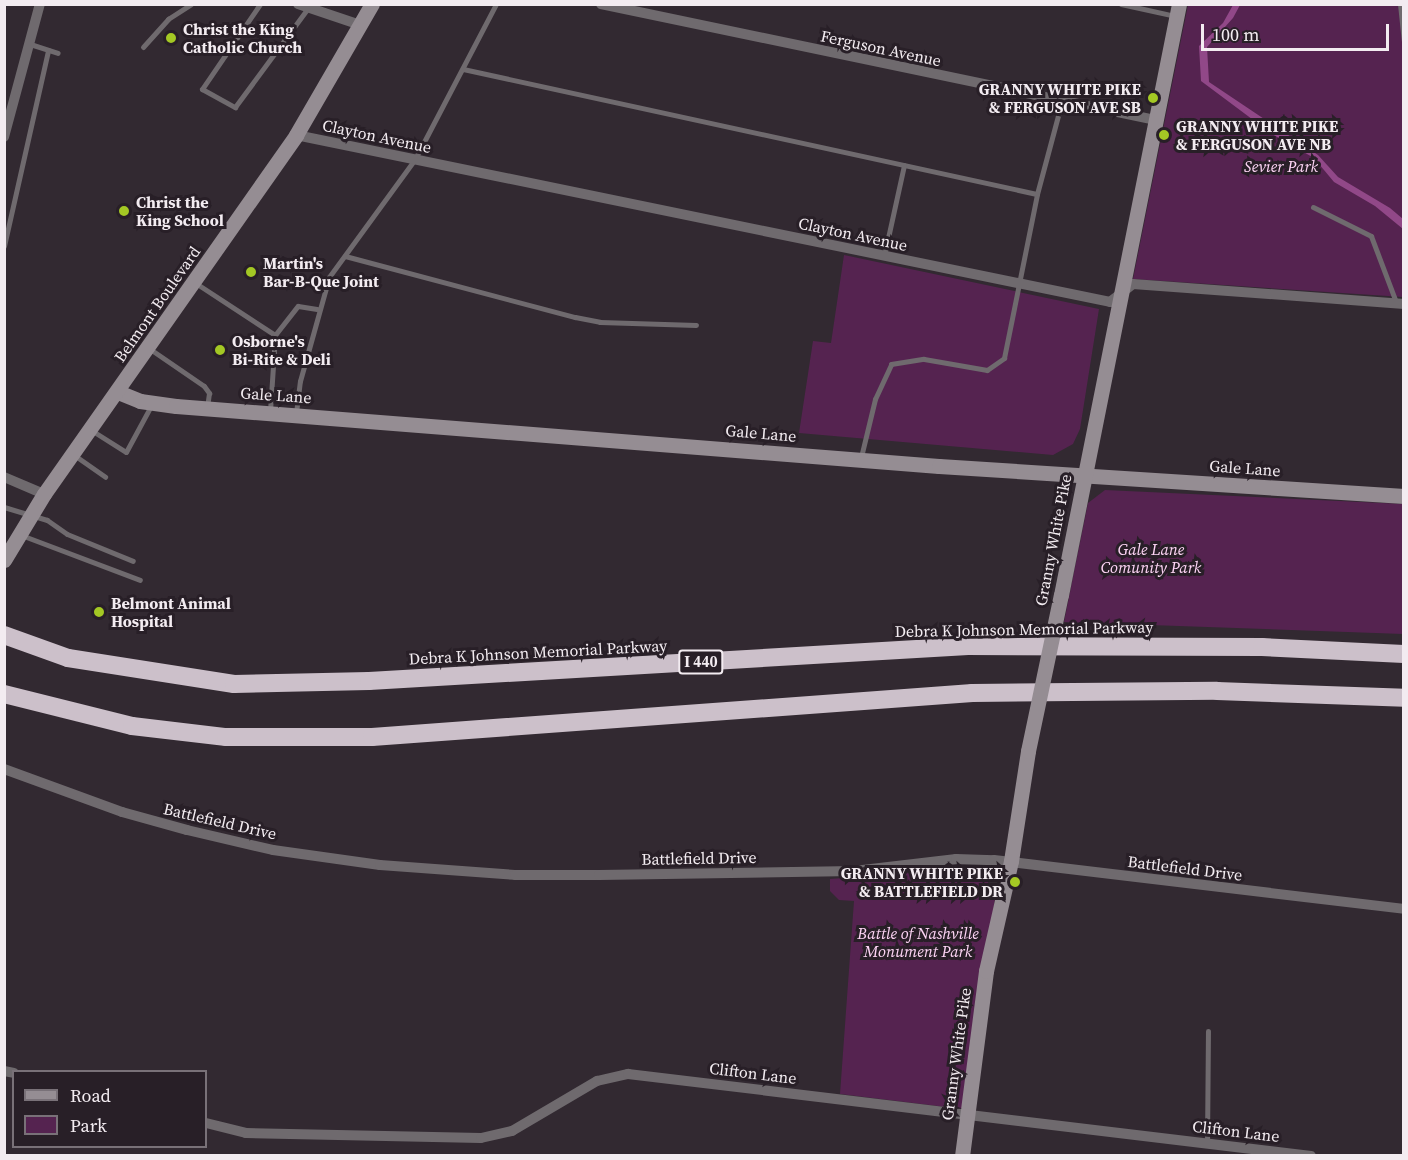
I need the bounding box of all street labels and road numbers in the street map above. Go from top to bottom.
street label: Ferguson Avenue [819,26,943,70]
street label: Clayton Avenue [321,115,433,157]
street label: Clayton Avenue [797,213,909,255]
street label: Belmont Boulevard [110,242,204,366]
street label: Gale Lane [240,383,312,407]
street label: Gale Lane [725,420,797,446]
street label: Gale Lane [1209,456,1281,480]
street label: Granny White Pike [1031,472,1075,608]
street label: Debra K Johnson Memorial Parkway [894,617,1154,641]
street label: Debra K Johnson Memorial Parkway [408,636,668,668]
road number: I 440 [677,650,725,674]
street label: Battlefield Drive [162,799,278,843]
street label: Battlefield Drive [641,847,757,869]
street label: Battlefield Drive [1127,851,1243,885]
street label: Granny White Pike [937,986,975,1122]
street label: Clifton Lane [708,1058,798,1088]
street label: Clifton Lane [1191,1116,1281,1146]

